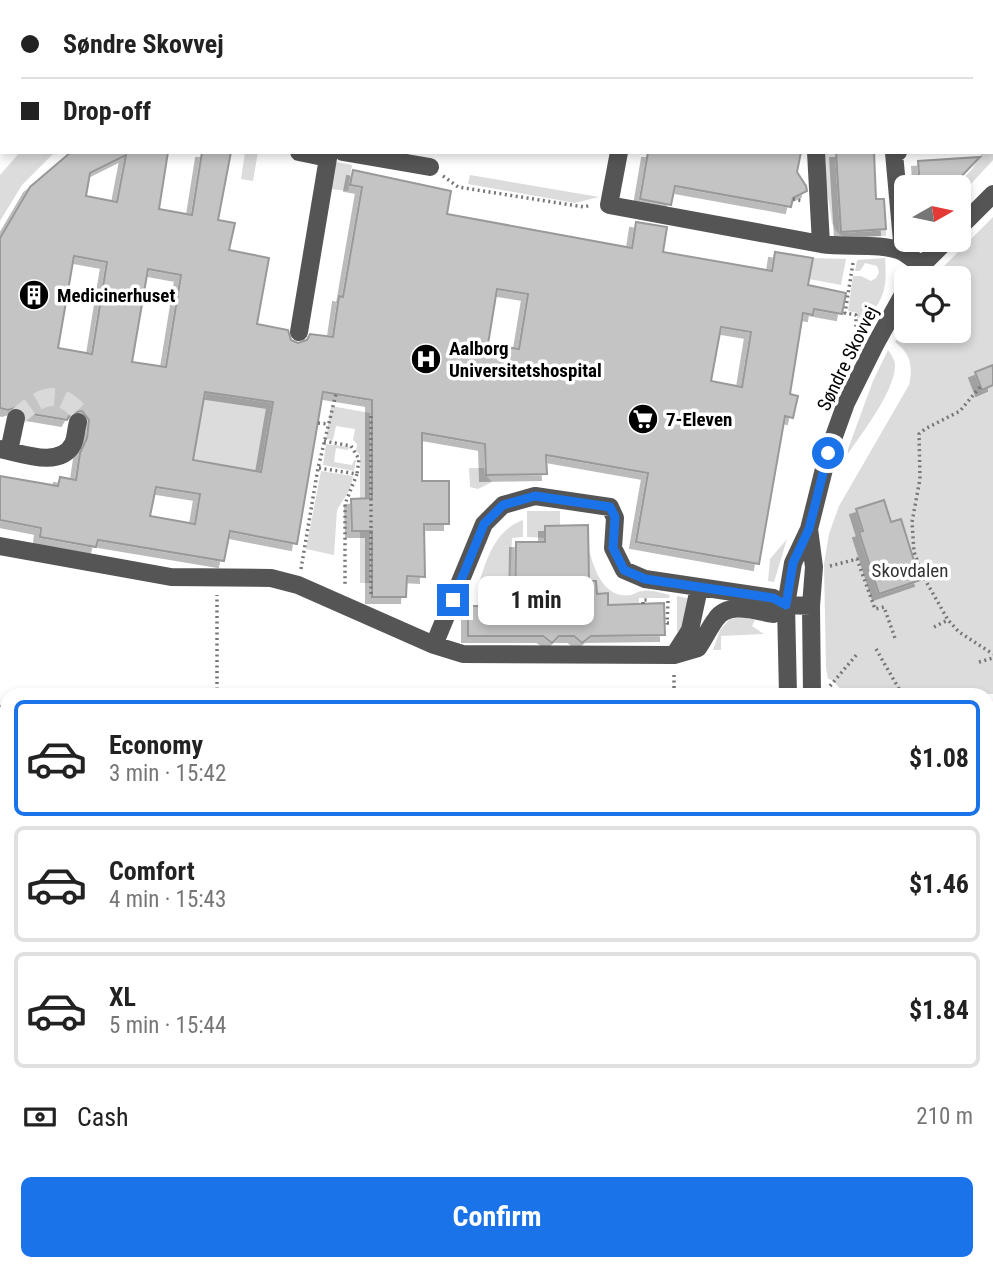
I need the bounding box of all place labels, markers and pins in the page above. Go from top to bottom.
building icon: Medicinerhuset [17,278,51,312]
place label: Medicinerhuset [57,284,175,307]
place label: Aalborg Universitetshospital [449,337,602,382]
hospital icon: Aalborg Universitetshospital [409,342,443,376]
supermarket icon: 7-Eleven [626,402,660,436]
place label: 7-Eleven [666,408,732,431]

